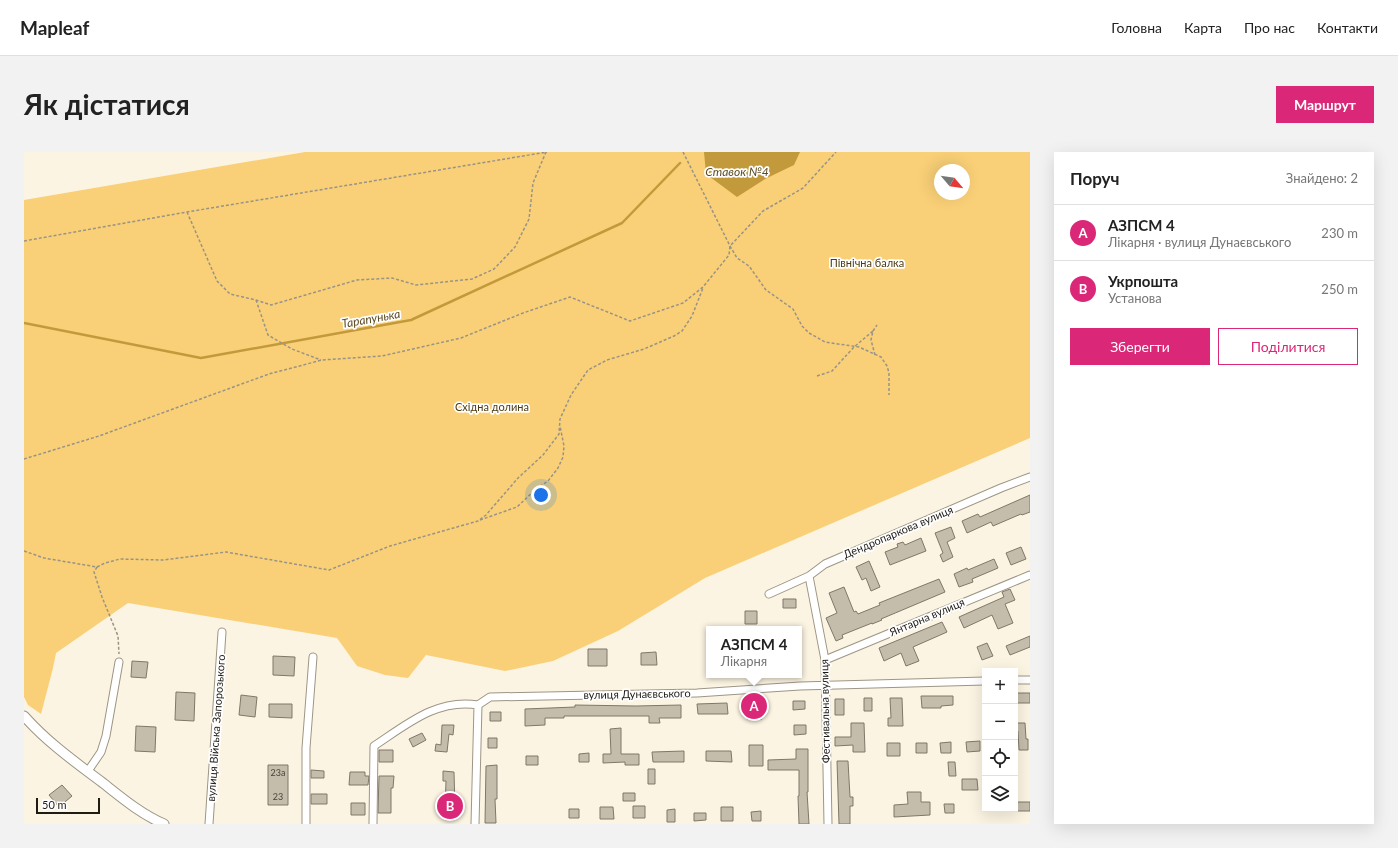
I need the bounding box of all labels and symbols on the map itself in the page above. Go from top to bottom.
water label: Ставок №4 [705,164,769,179]
north arrow [934,164,970,200]
park label: Північна балка [830,256,904,269]
water label: Тарапунька [340,306,401,331]
park label: Східна долина [455,400,529,413]
your location [531,485,551,505]
street label: Дендропаркова вулиця [841,502,955,561]
street label: Янтарна вулиця [886,595,966,639]
street label: вулиця Війська Запорозького [204,654,227,802]
street label: Фестивальна вулиця [817,659,832,763]
street label: вулиця Дунаєвського [583,686,691,701]
pin: A [741,691,767,721]
house number: 23а [271,767,285,778]
house number: 23 [273,791,283,802]
pin: B [437,791,463,821]
scale bar [36,796,100,815]

